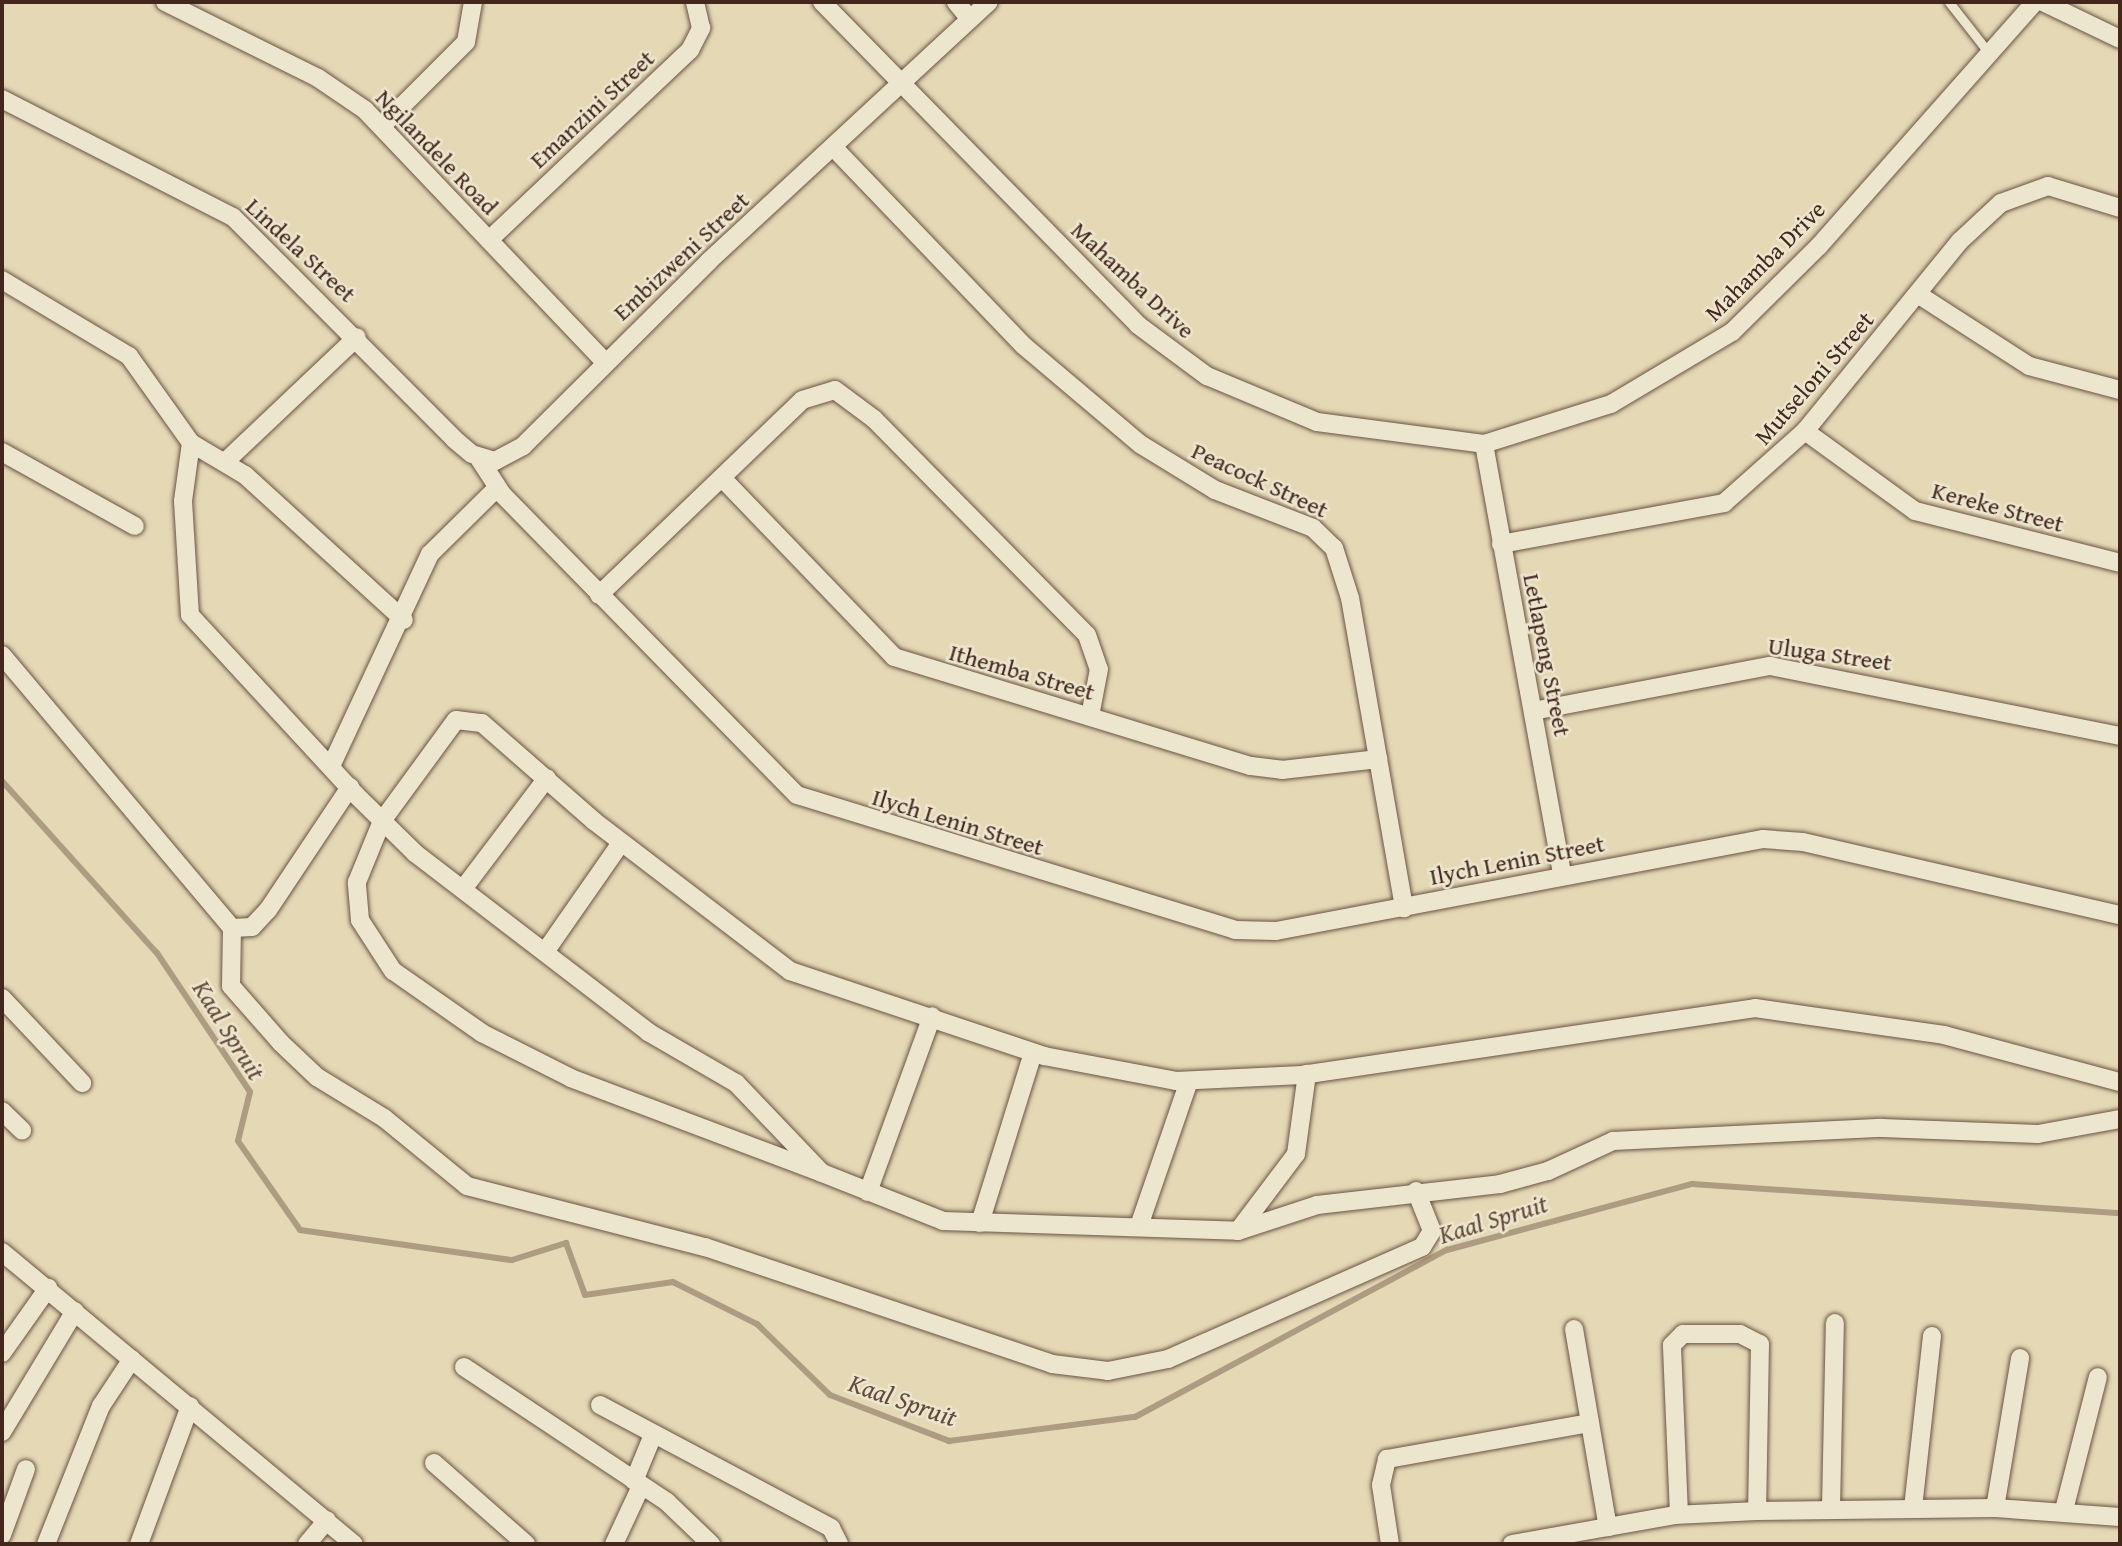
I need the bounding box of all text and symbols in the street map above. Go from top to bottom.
street label: Emanzini Street [524,44,660,174]
street label: Ngilandele Road [370,83,504,221]
street label: Embizweni Street [607,186,755,326]
street label: Lindela Street [240,192,362,308]
street label: Mahamba Drive [1699,195,1831,327]
street label: Mahamba Drive [1065,215,1201,345]
street label: Mutseloni Street [1748,305,1880,451]
street label: Peacock Street [1187,436,1333,524]
street label: Kereke Street [1929,476,2067,538]
street label: Letlapeng Street [1517,571,1577,739]
street label: Uluga Street [1766,631,1894,677]
street label: Ithemba Street [946,637,1098,707]
street label: Ilych Lenin Street [869,782,1047,862]
street label: Ilych Lenin Street [1427,829,1607,891]
water label: Kaal Spruit [186,974,272,1086]
water label: Kaal Spruit [1435,1188,1551,1250]
water label: Kaal Spruit [845,1367,961,1433]

